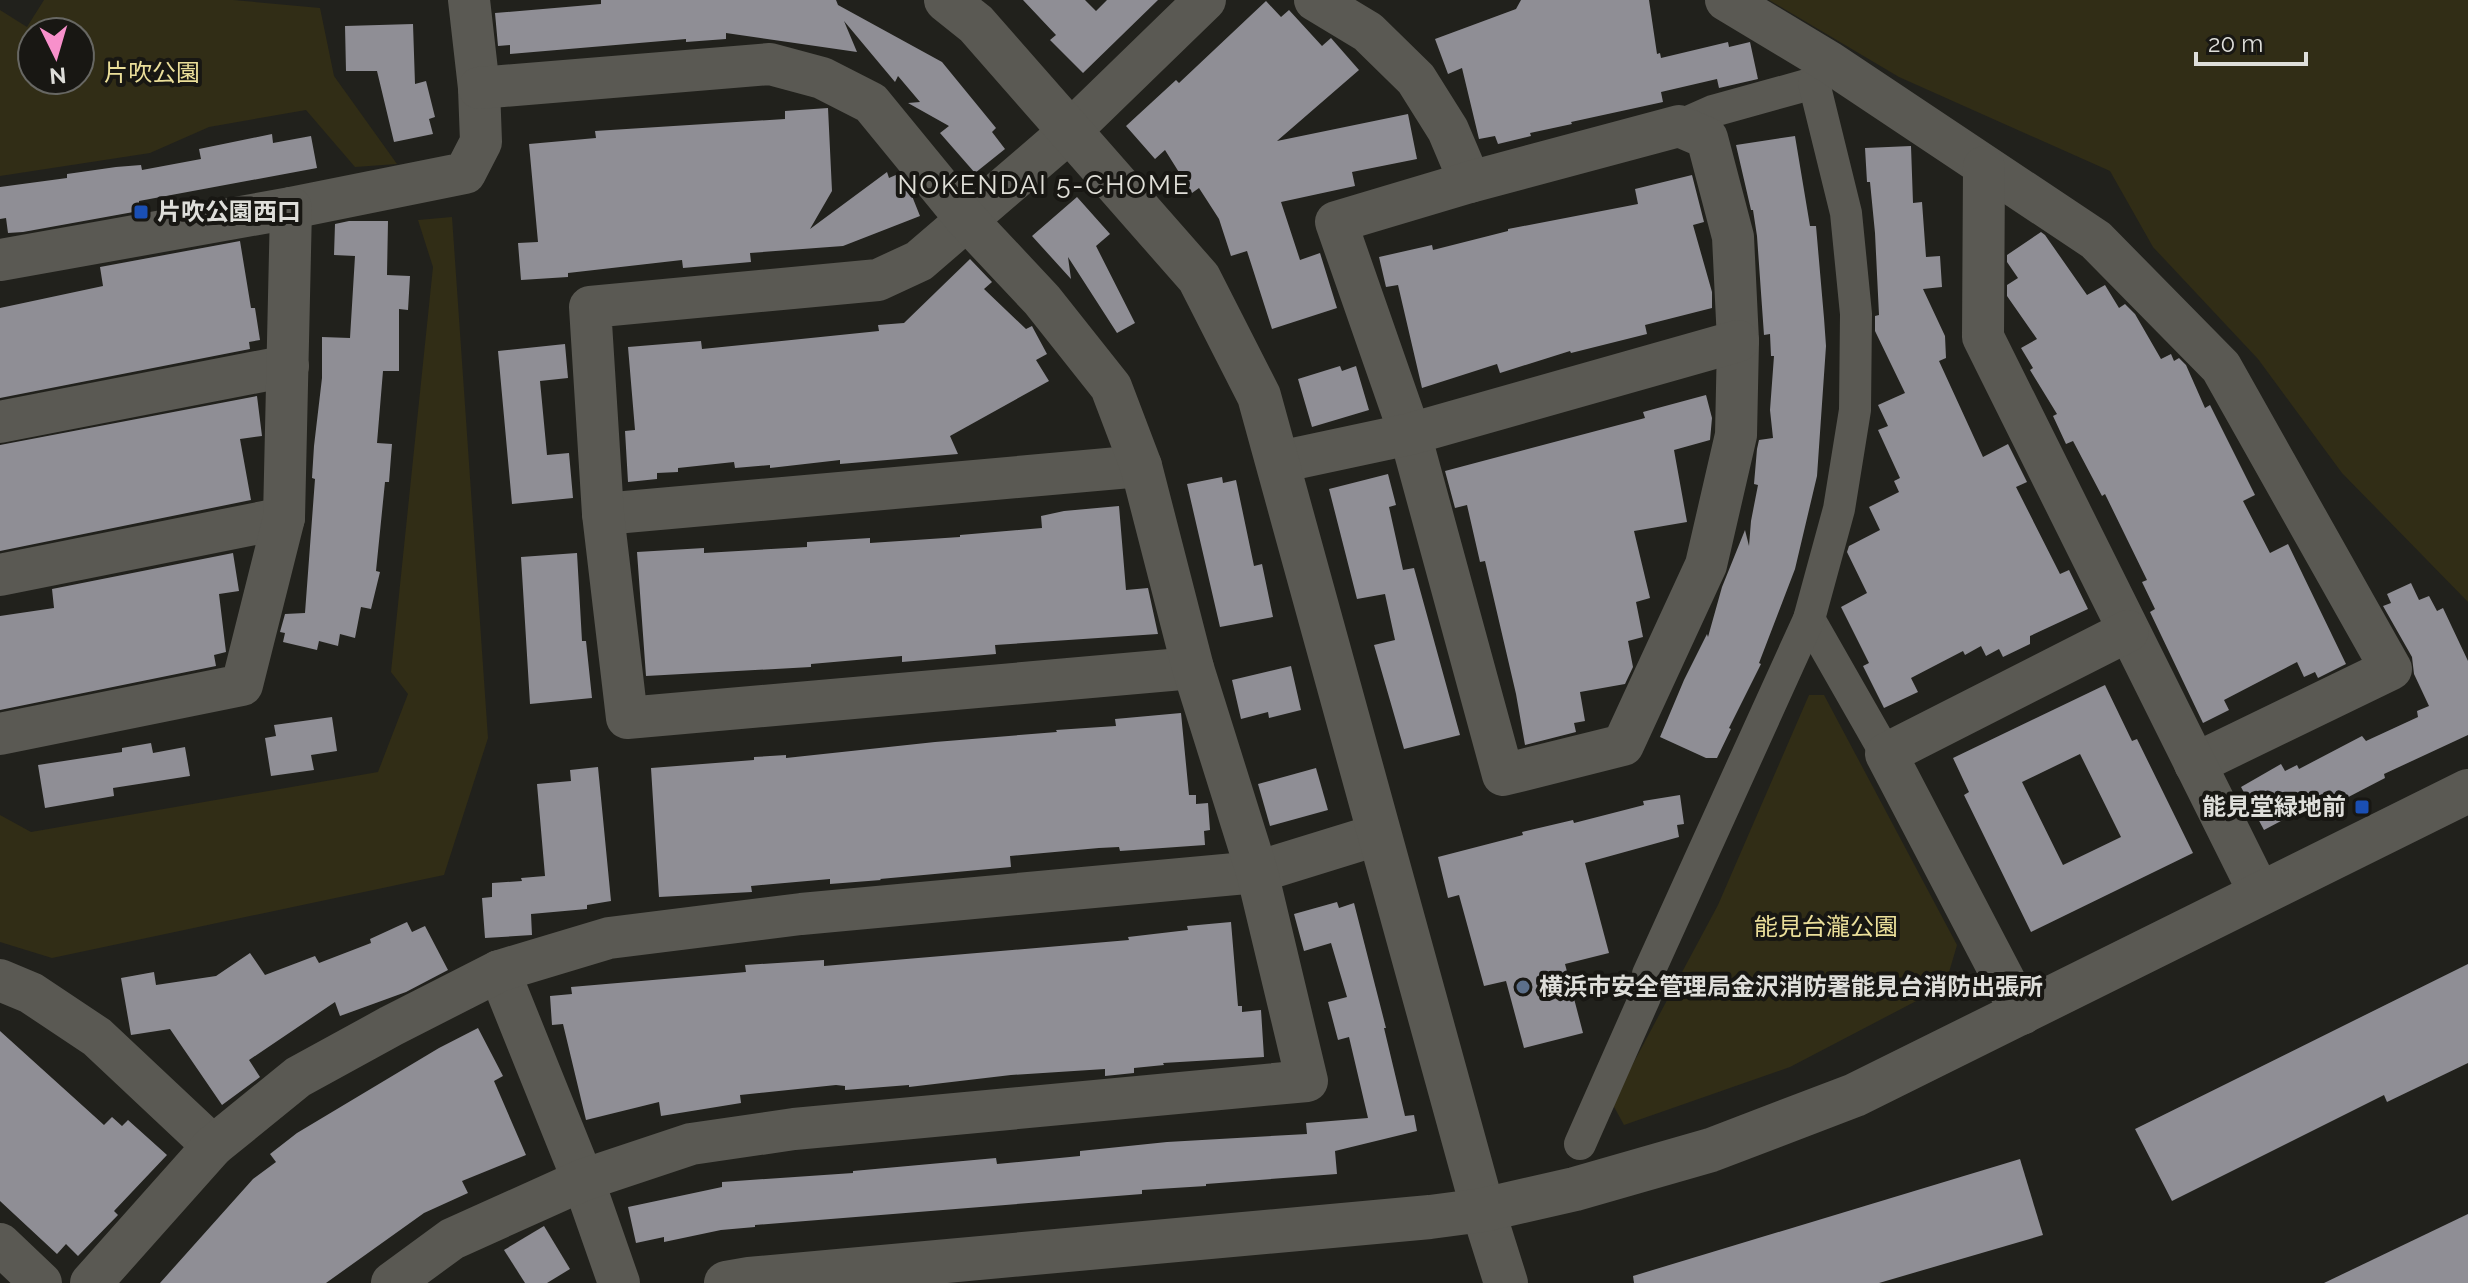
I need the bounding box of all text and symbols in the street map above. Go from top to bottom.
north arrow [16,16,96,96]
scale bar [2196,16,2306,66]
text: 20 m [2208,29,2263,58]
park label: 片吹公園 [104,58,200,87]
text: N [48,62,67,90]
district label: NOKENDAI 5-CHOME [897,170,1191,200]
place label: 片吹公園西口 [157,197,301,226]
marker: 片吹公園西口 [132,203,150,221]
place label: 能見堂緑地前 [2202,792,2346,821]
marker: 能見堂緑地前 [2353,798,2371,816]
park label: 能見台瀧公園 [1754,912,1898,941]
place label: 横浜市安全管理局金沢消防署能見台消防出張所 [1539,972,2043,1001]
marker: 横浜市安全管理局金沢消防署能見台消防出張所 [1514,978,1532,996]

